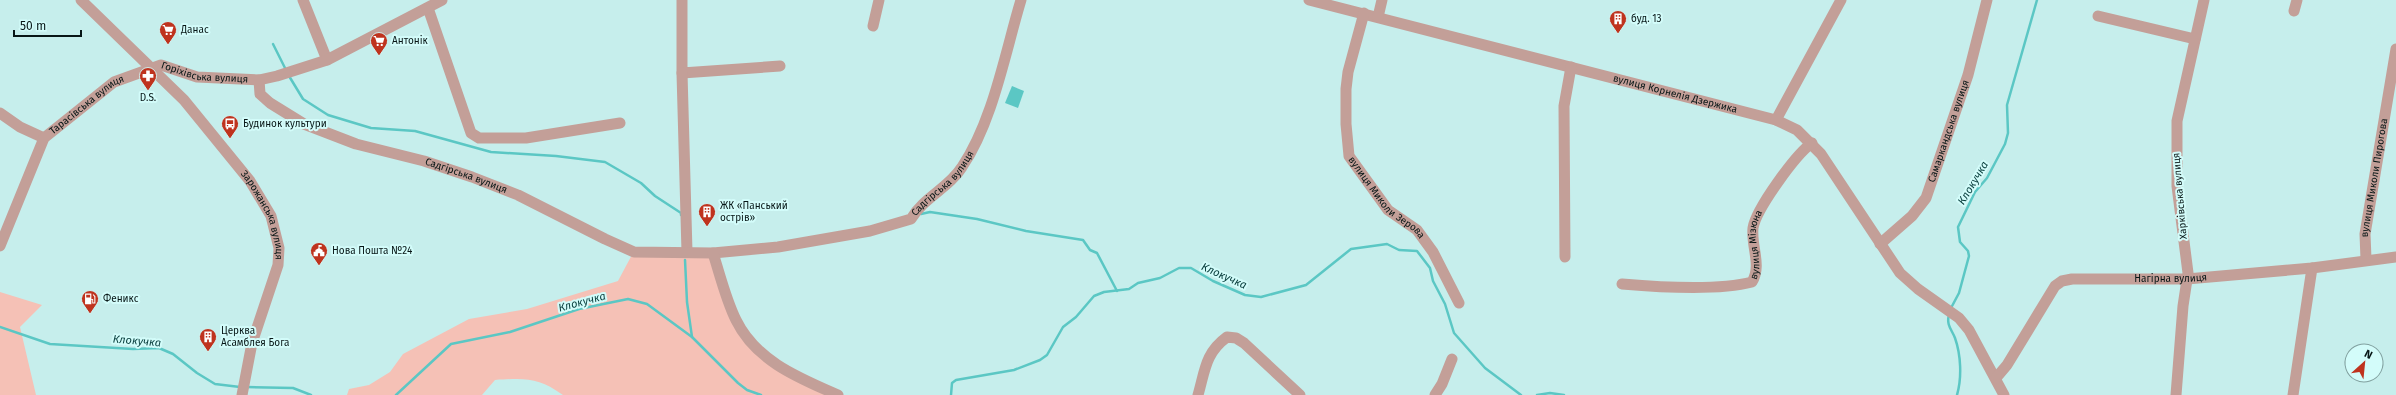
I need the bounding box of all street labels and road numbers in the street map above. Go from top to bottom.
street label: Горіхівська вулиця [160,59,248,85]
street label: вулиця Корнелія Дзержика [1612,72,1739,116]
street label: Тарасівська вулиця [47,73,126,137]
street label: Самаркандська вулиця [1926,78,1972,184]
street label: вулиця Миколи Пирогова [2359,117,2390,238]
street label: Садгірська вулиця [909,149,977,218]
street label: Харківська вулиця [2169,152,2190,240]
street label: вулиця Миколи Зерова [1345,154,1427,241]
street label: Садгірська вулиця [424,156,509,196]
street label: Зарожанська вулиця [238,168,285,260]
street label: вулиця Мізюна [1746,208,1765,281]
street label: Нагірна вулиця [2134,271,2208,285]

